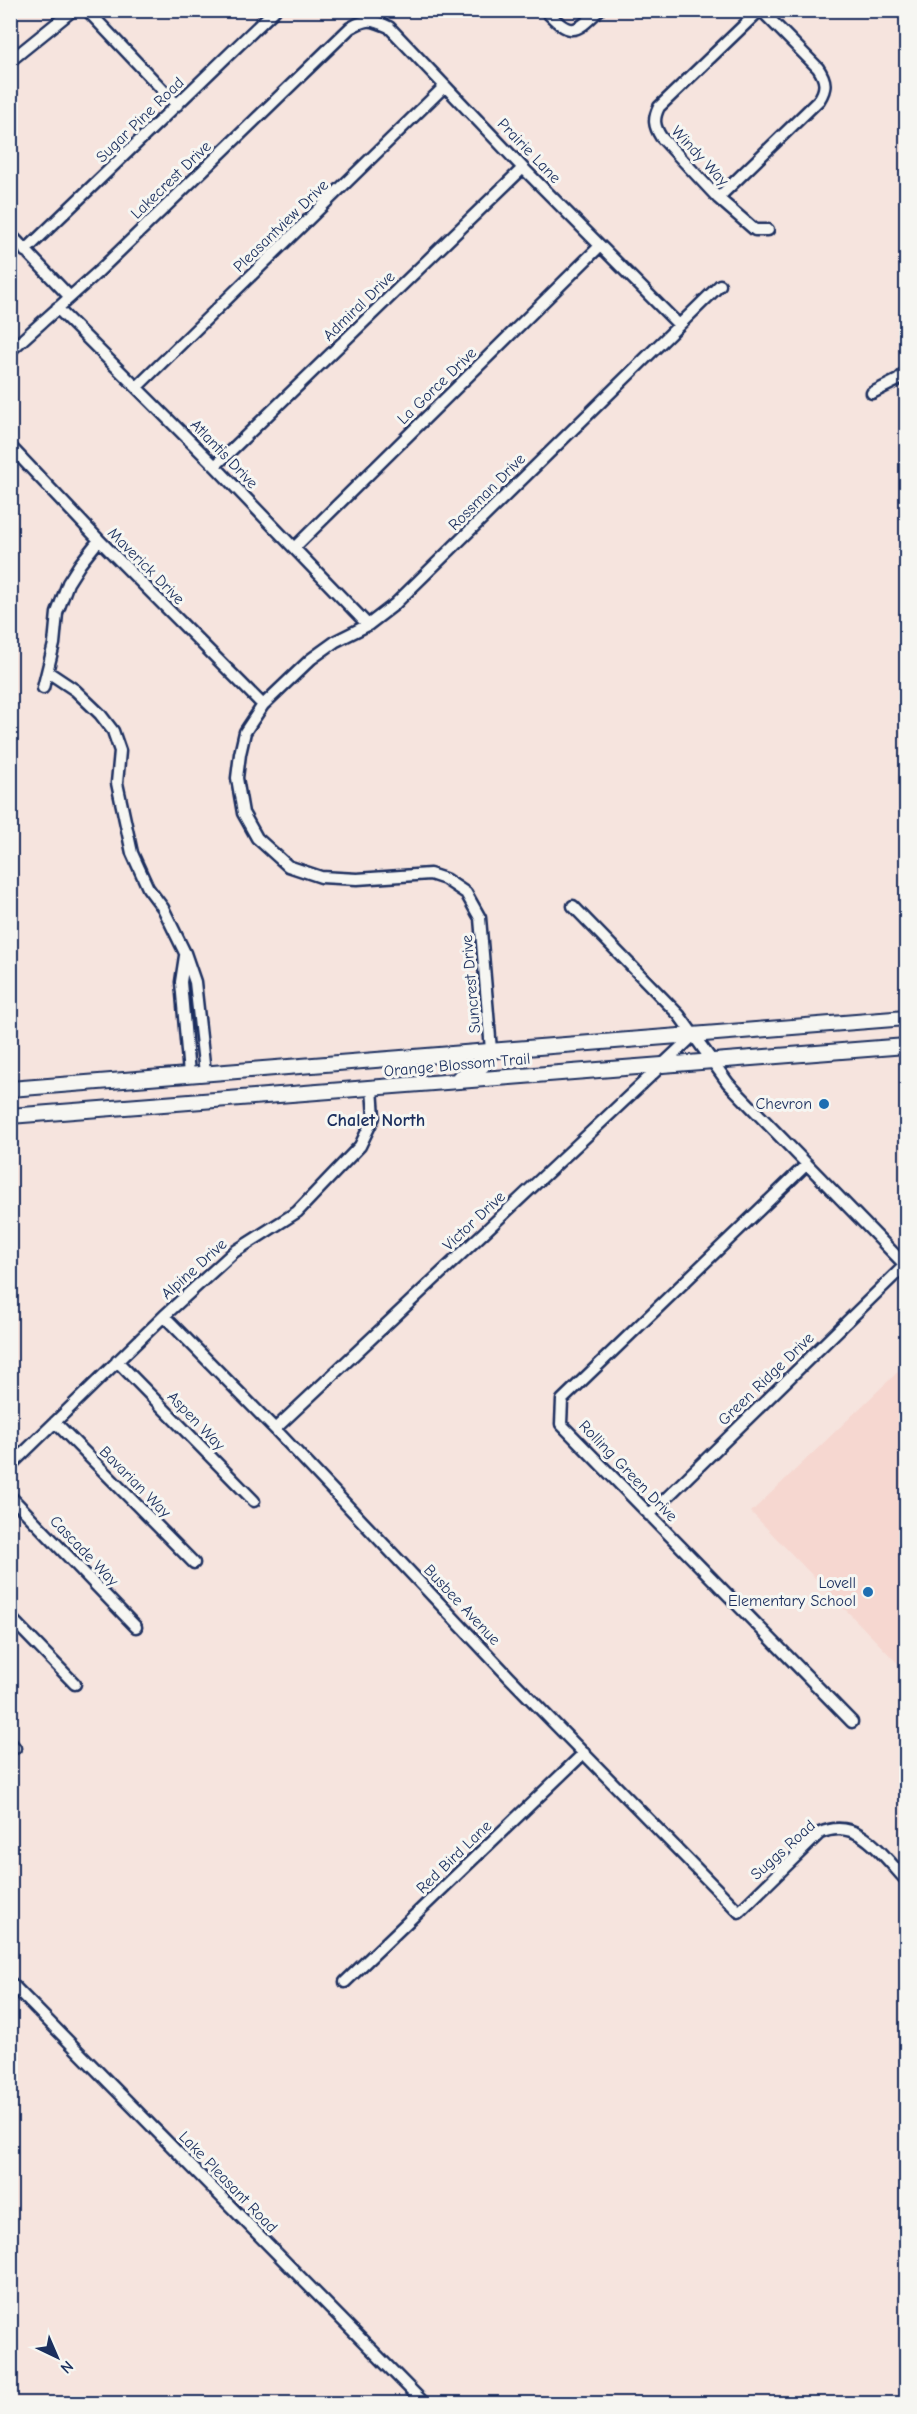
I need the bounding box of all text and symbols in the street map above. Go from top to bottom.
street label: Sugar Pine Road [92,74,188,166]
street label: Prairie Lane [494,115,564,187]
street label: Windy Way [668,122,733,190]
street label: Lakecrest Drive [127,137,215,223]
street label: Pleasantview Drive [230,176,332,276]
street label: Admiral Drive [320,267,398,345]
street label: La Gorce Drive [394,344,480,428]
street label: Atlantis Drive [187,416,261,492]
street label: Rossman Drive [445,450,529,534]
street label: Maverick Drive [104,524,188,608]
street label: Suncrest Drive [458,934,484,1034]
street label: Orange Blossom Trail [383,1050,531,1080]
place label: Chevron [756,1095,812,1113]
marker: Chevron [817,1097,831,1111]
district label: Chalet North [327,1110,425,1131]
street label: Victor Drive [439,1188,509,1254]
street label: Alpine Drive [158,1235,230,1303]
street label: Green Ridge Drive [715,1329,817,1429]
street label: Aspen Way [164,1388,229,1455]
street label: Rolling Green Drive [575,1417,681,1525]
street label: Bavarian Way [96,1443,175,1522]
street label: Cascade Way [46,1512,123,1590]
street label: Busbee Avenue [420,1561,504,1649]
place label: Lovell Elementary School [728,1574,856,1610]
marker: Lovell Elementary School [861,1585,875,1599]
street label: Suggs Road [747,1816,819,1884]
street label: Red Bird Lane [413,1817,495,1897]
street label: Lake Pleasant Road [175,2128,281,2236]
north arrow [27,2327,87,2387]
text: N [57,2357,77,2377]

